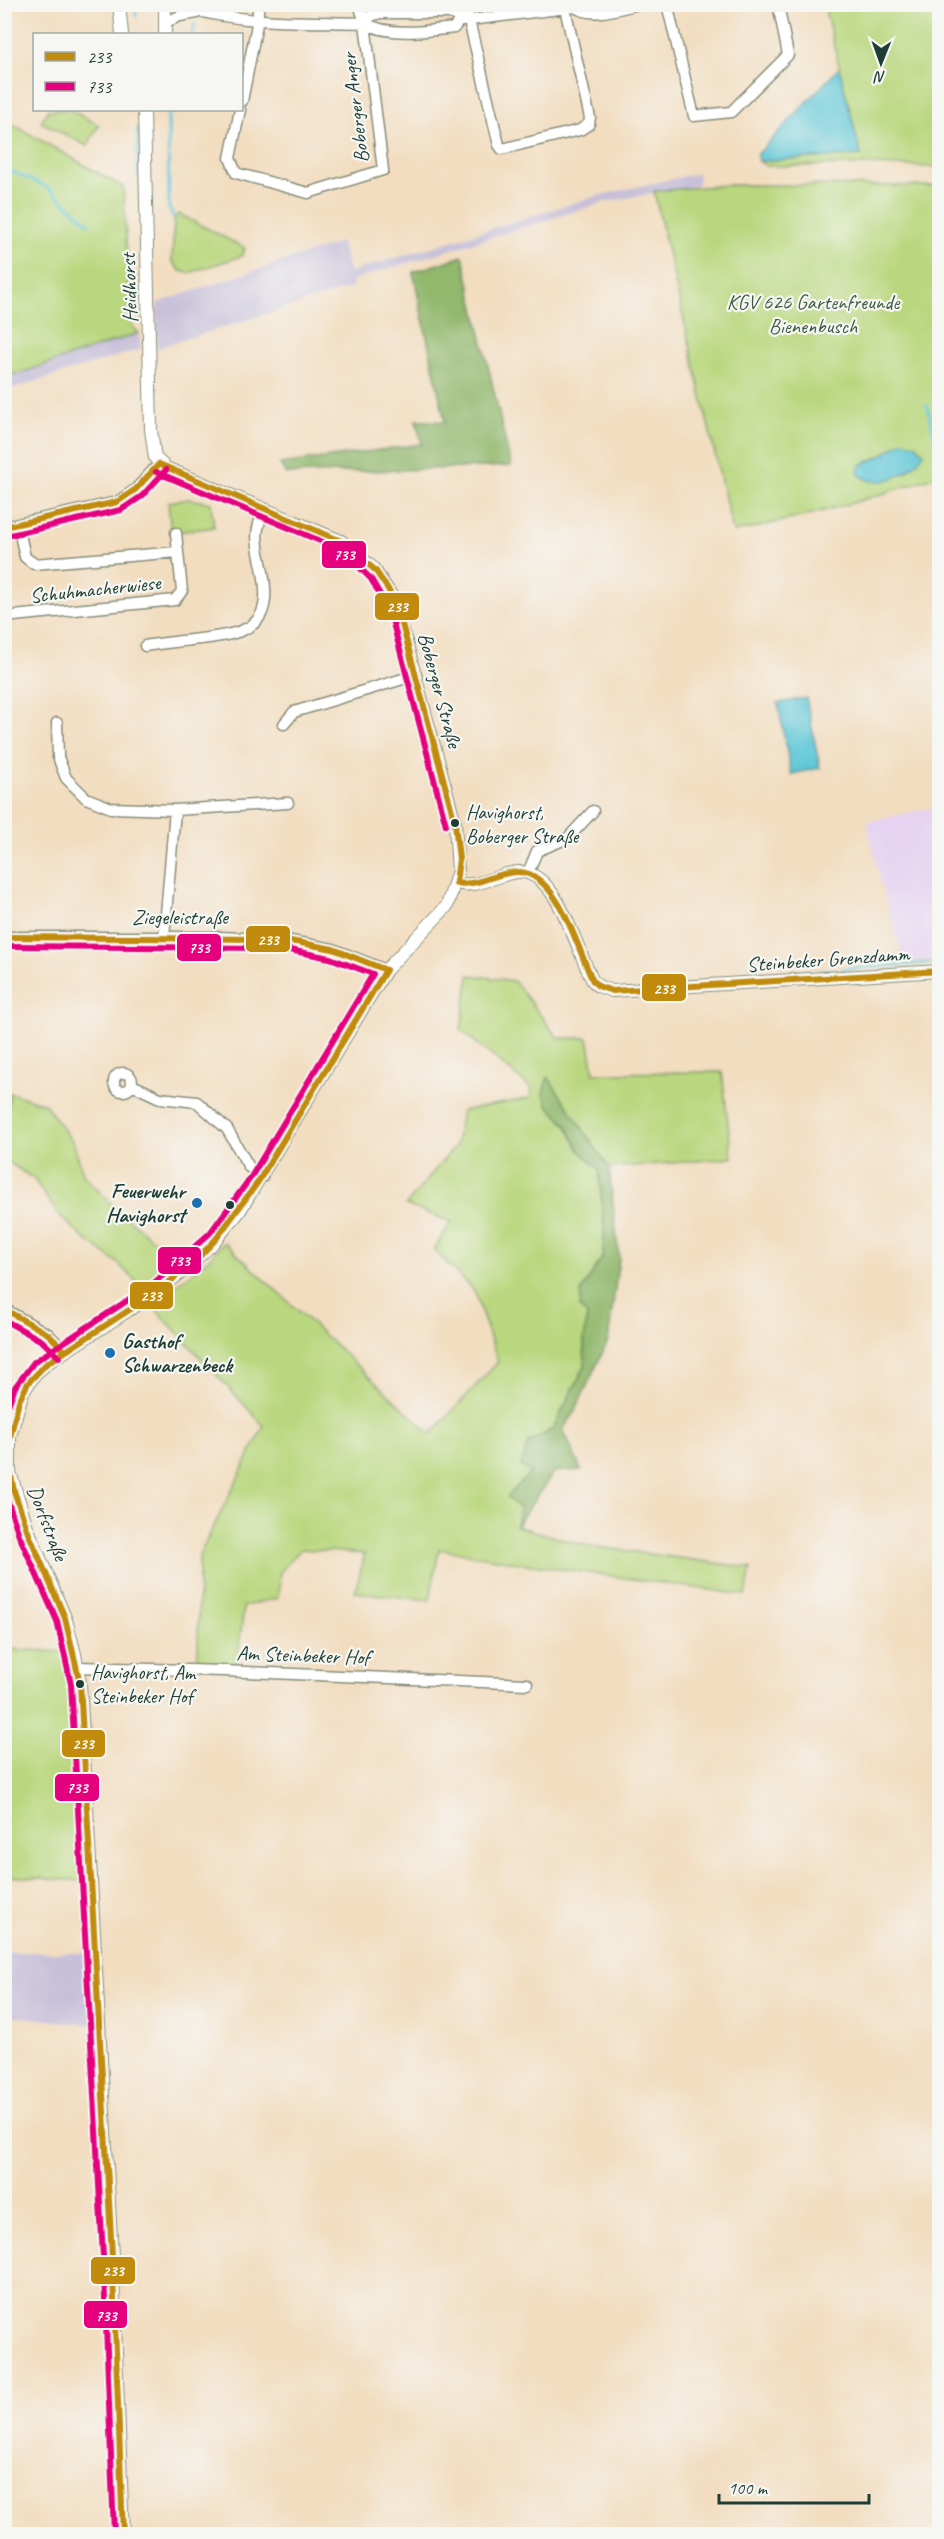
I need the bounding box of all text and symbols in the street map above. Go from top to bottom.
legend [33,33,243,111]
north arrow [851,33,911,93]
text: 233 [87,46,113,68]
street label: Boberger Anger [335,49,375,164]
text: N [873,67,886,87]
text: 733 [87,76,113,98]
street label: Heidhorst [115,251,143,323]
park label: KGV 626 Gartenfreunde Bienenbusch [727,289,900,339]
line badge: 733 [321,540,367,569]
text: 733 [333,545,357,565]
street label: Schuhmacherwiese [28,569,163,609]
line badge: 233 [374,592,420,621]
text: 233 [386,597,410,617]
street label: Boberger Straße [412,630,468,752]
place label: Havighorst, Boberger Straße [466,800,580,849]
marker: Havighorst, Boberger Straße [449,817,461,829]
street label: Ziegeleistraße [132,904,230,930]
line badge: 233 [245,925,291,953]
text: 233 [257,930,281,950]
line badge: 733 [176,933,222,962]
text: 733 [188,938,212,958]
street label: Steinbeker Grenzdamm [746,940,911,978]
line badge: 233 [641,973,687,1002]
text: 233 [653,979,677,999]
place label: Feuerwehr Havighorst [106,1178,188,1228]
marker: Feuerwehr Havighorst [190,1196,204,1210]
unlabelled marker [224,1199,236,1211]
line badge: 733 [157,1246,202,1275]
text: 733 [168,1251,192,1271]
line badge: 233 [129,1281,174,1310]
text: 233 [140,1286,164,1306]
place label: Gasthof Schwarzenbeck [122,1328,234,1378]
marker: Gasthof Schwarzenbeck [103,1346,117,1360]
street label: Dorfstraße [22,1482,75,1566]
street label: Am Steinbeker Hof [236,1640,375,1670]
place label: Havighorst, Am Steinbeker Hof [91,1660,198,1709]
marker: Havighorst, Am Steinbeker Hof [74,1678,86,1690]
line badge: 233 [61,1729,106,1758]
text: 233 [72,1734,96,1754]
line badge: 733 [54,1773,100,1802]
text: 733 [66,1778,90,1798]
line badge: 233 [90,2256,136,2285]
text: 233 [102,2261,126,2281]
line badge: 733 [83,2300,128,2329]
text: 733 [95,2306,119,2326]
scale bar [719,2467,869,2505]
text: 100 m [728,2477,769,2499]

